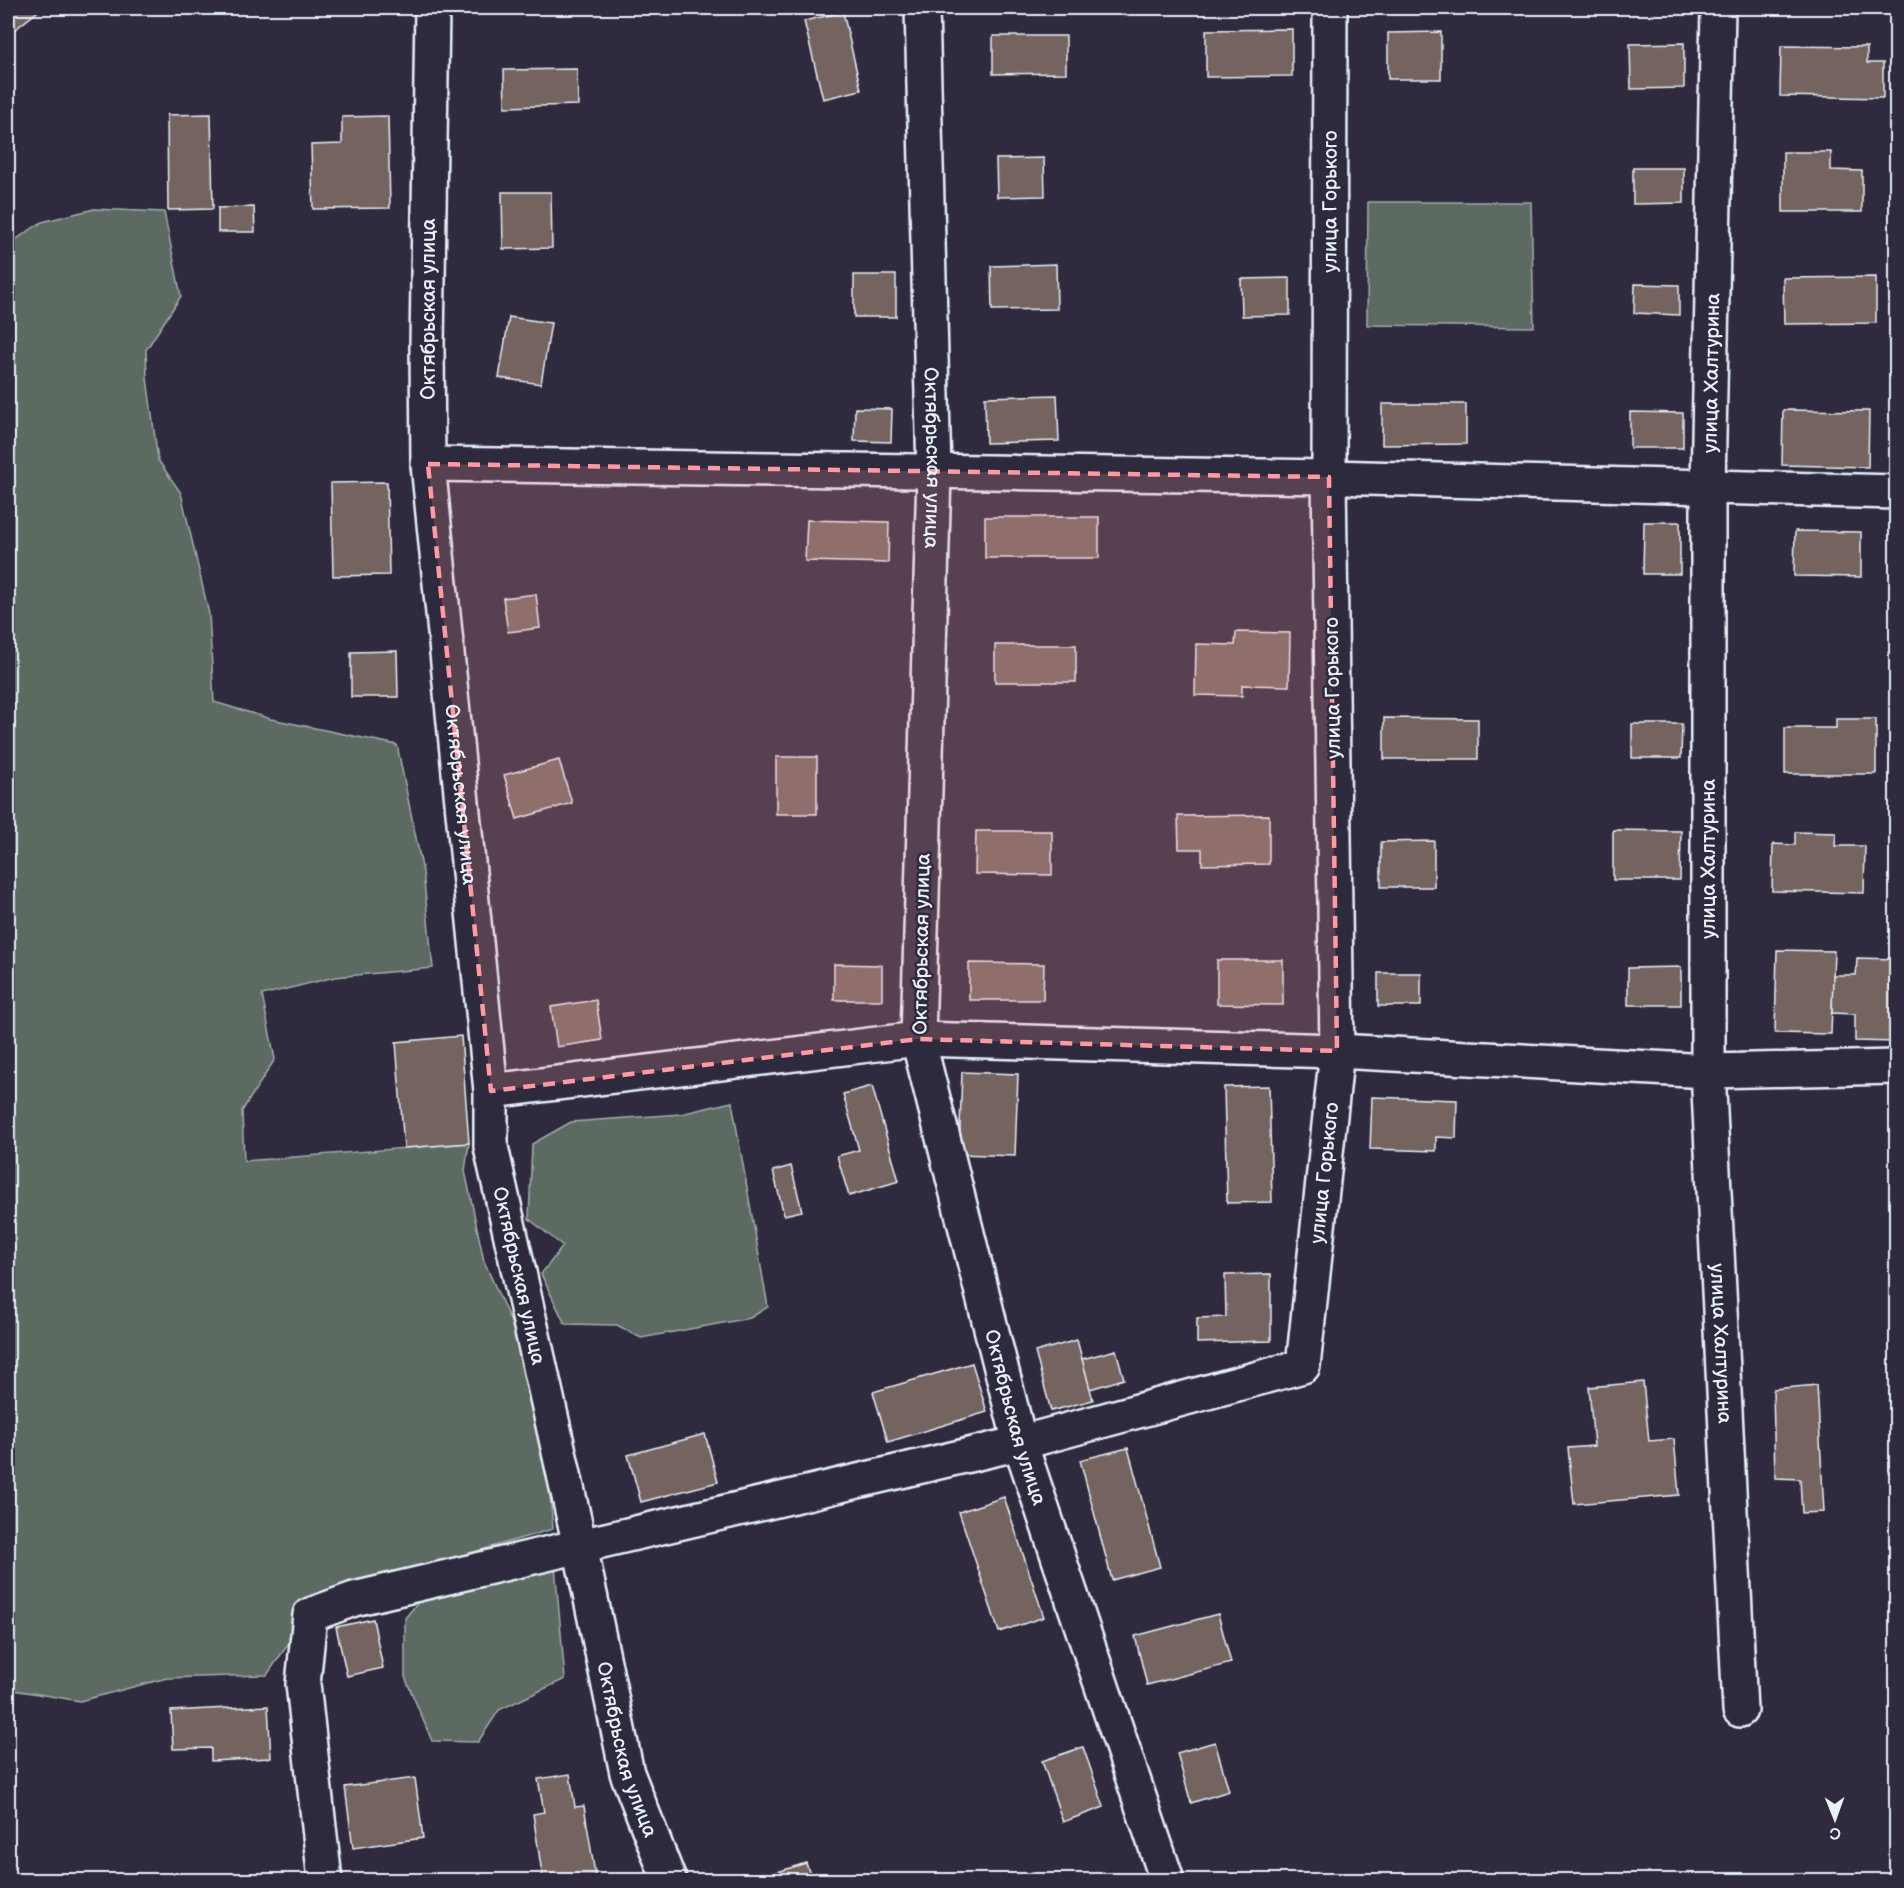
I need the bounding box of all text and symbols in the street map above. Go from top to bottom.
street label: улица Горького [1318,131,1343,273]
street label: Октябрьская улица [417,218,441,400]
street label: улица Халтурина [1699,293,1725,453]
street label: Октябрьская улица [918,367,945,549]
street label: улица Горького [1320,617,1346,759]
street label: Октябрьская улица [439,703,481,886]
street label: улица Халтурина [1697,779,1721,939]
street label: Октябрьская улица [908,853,936,1035]
street label: улица Горького [1305,1101,1344,1245]
street label: Октябрьская улица [487,1185,550,1367]
street label: улица Халтурина [1705,1263,1737,1424]
street label: Октябрьская улица [979,1327,1051,1509]
street label: Октябрьская улица [591,1660,662,1841]
north arrow [1805,1789,1865,1849]
text: С [1830,1823,1841,1842]

